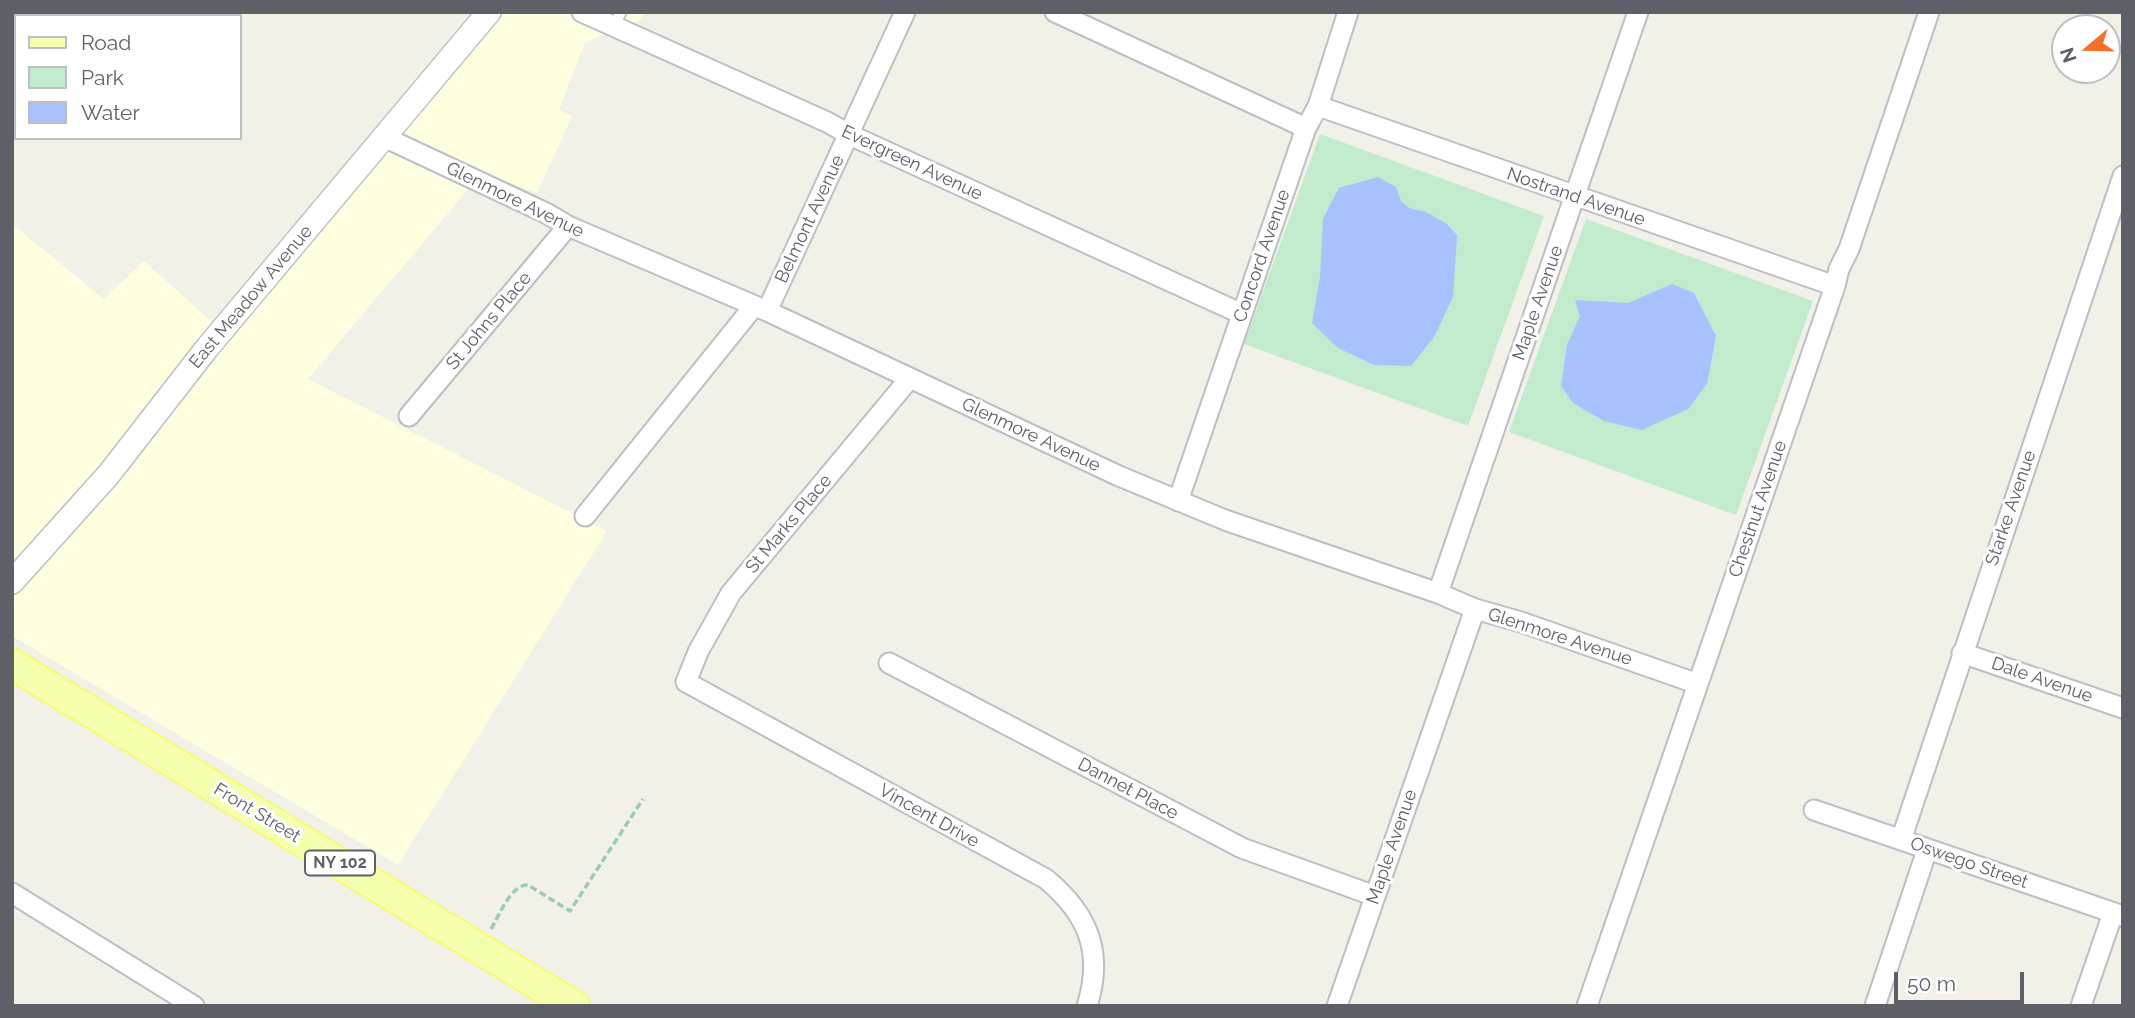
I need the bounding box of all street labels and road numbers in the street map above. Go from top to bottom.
street label: Evergreen Avenue [838,121,986,205]
street label: Belmont Avenue [771,151,849,287]
street label: Glenmore Avenue [443,157,587,243]
street label: Nostrand Avenue [1504,163,1648,231]
street label: Concord Avenue [1229,187,1295,325]
street label: East Meadow Avenue [185,221,317,373]
street label: Maple Avenue [1508,243,1568,363]
street label: St Johns Place [442,268,536,374]
street label: Glenmore Avenue [958,393,1104,477]
street label: Chestnut Avenue [1724,438,1792,580]
street label: Starke Avenue [1981,448,2041,568]
street label: St Marks Place [741,470,837,578]
street label: Glenmore Avenue [1485,603,1635,671]
street label: Dale Avenue [1988,653,2096,707]
street label: Dannet Place [1074,753,1182,825]
street label: Front Street [210,779,304,847]
street label: Vincent Drive [875,780,983,852]
street label: Maple Avenue [1362,787,1422,907]
street label: Oswego Street [1907,833,2031,893]
road number: NY 102 [305,850,375,876]

